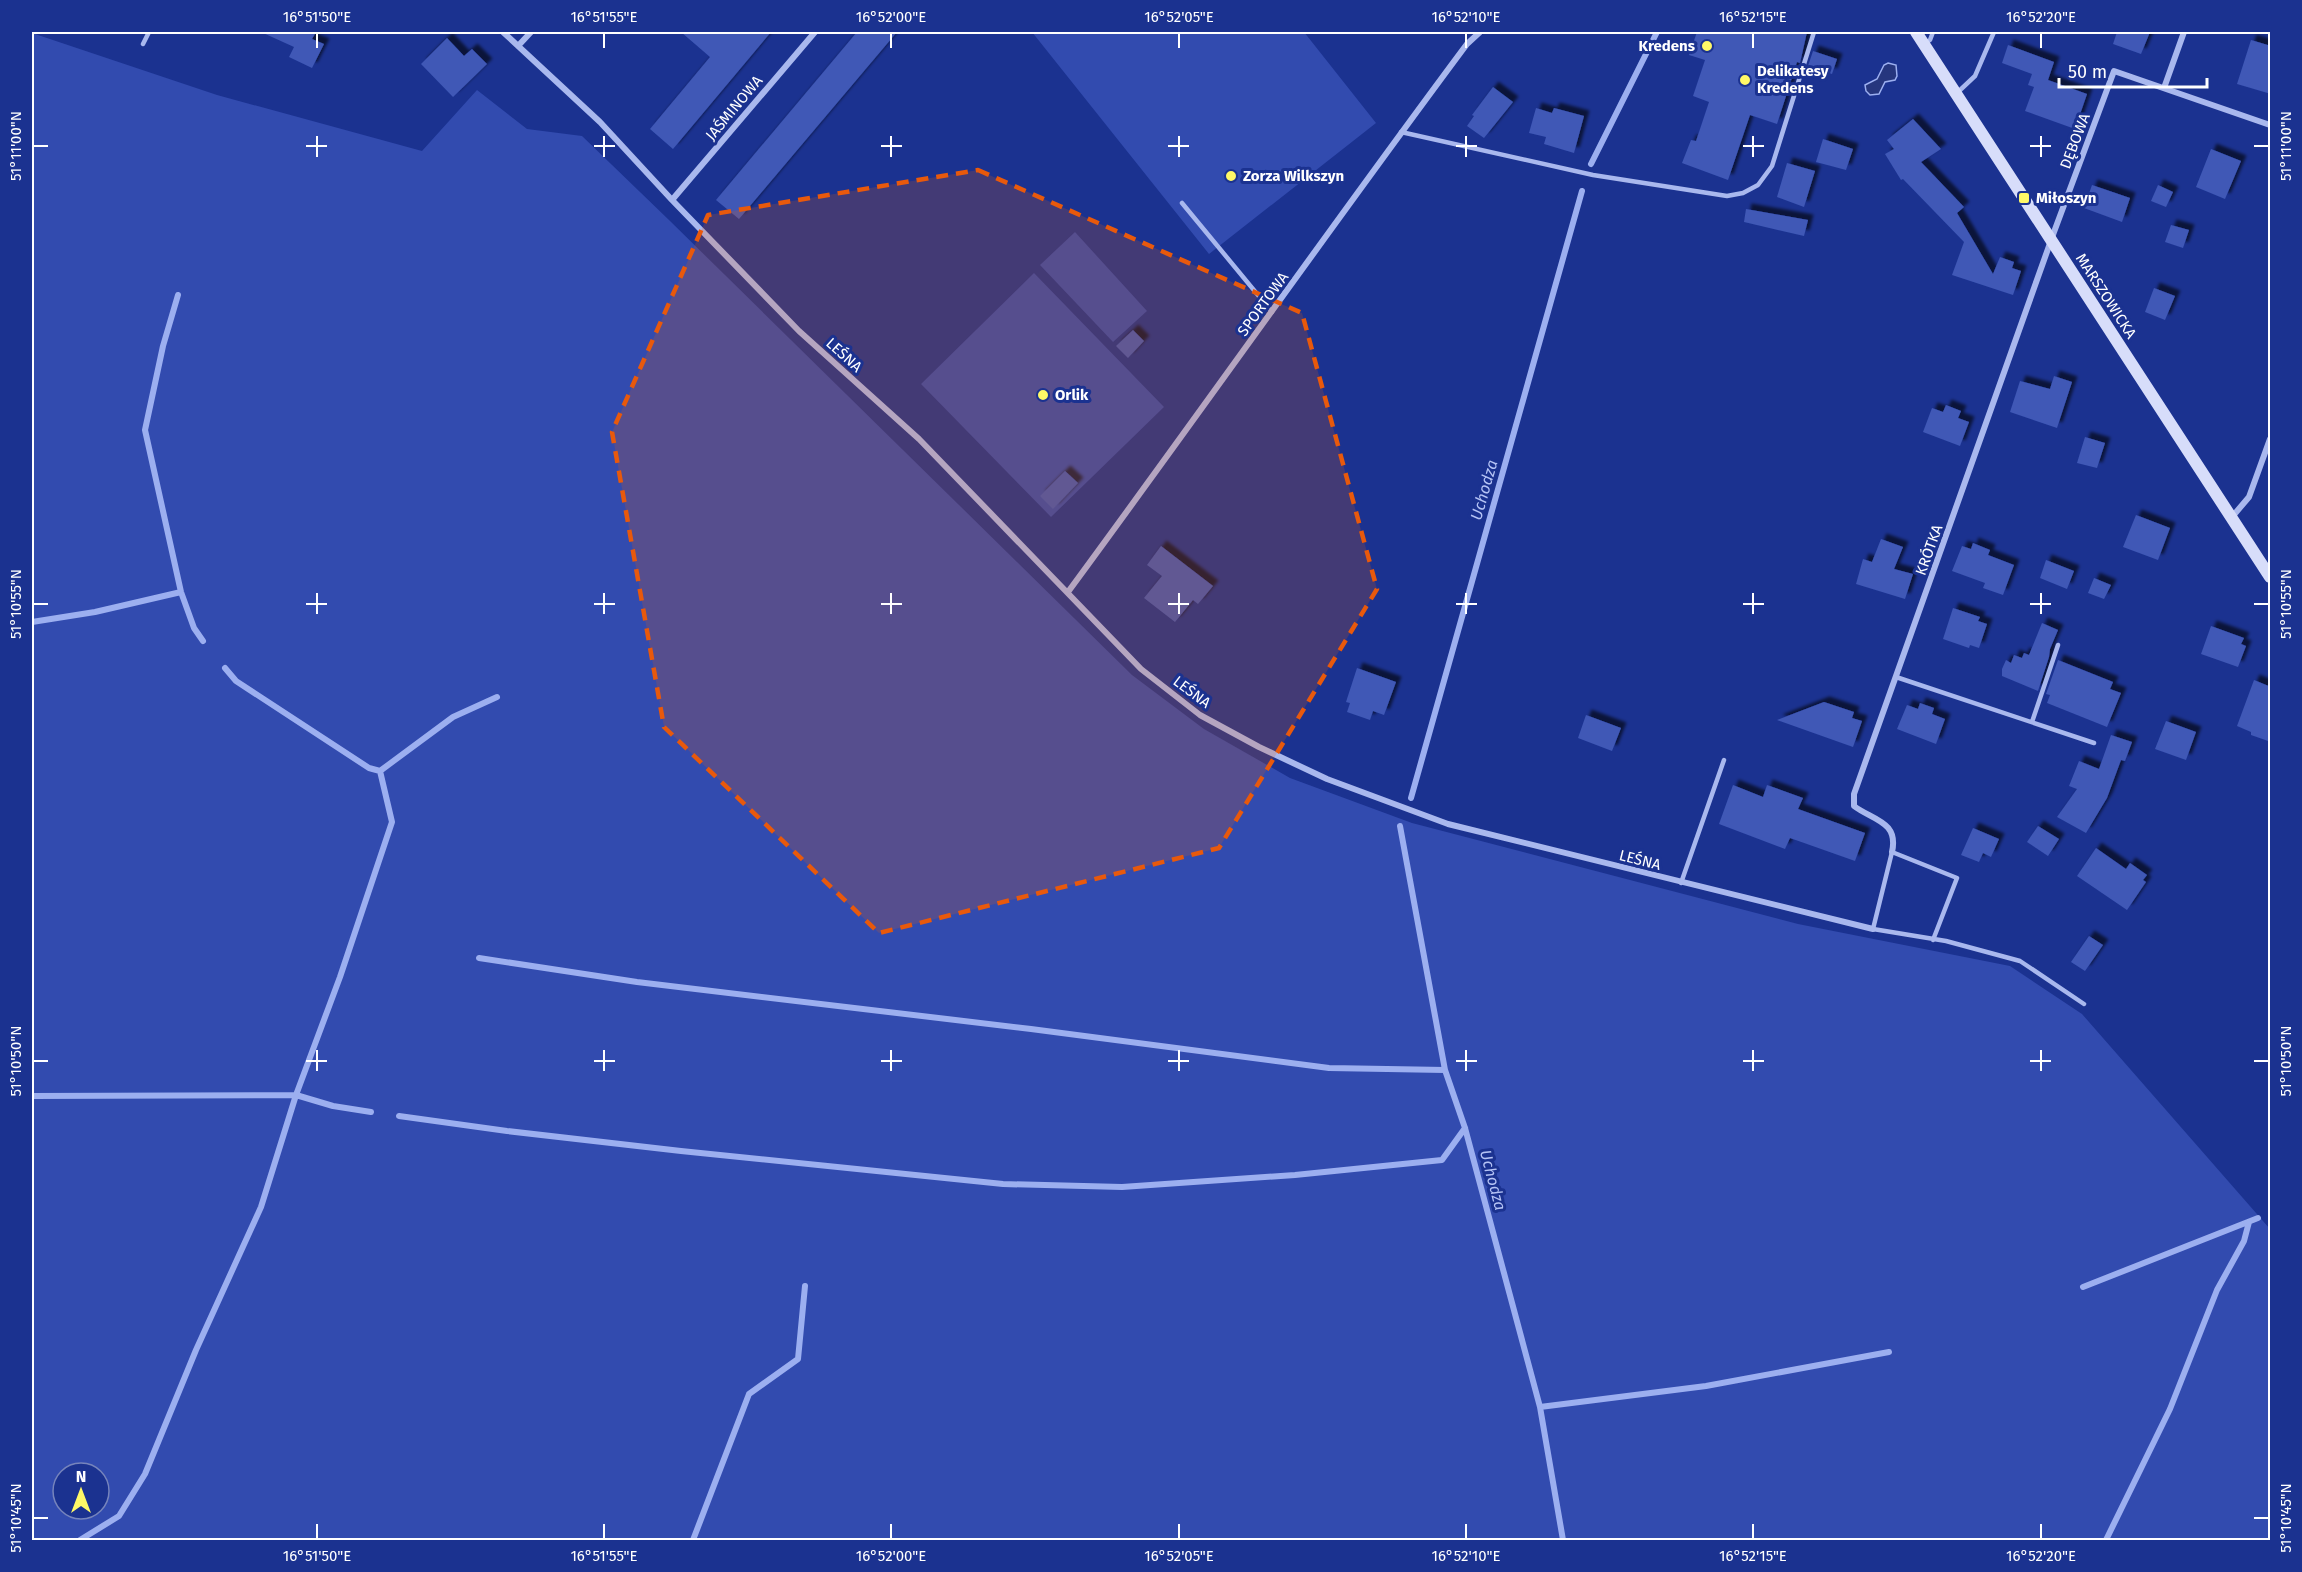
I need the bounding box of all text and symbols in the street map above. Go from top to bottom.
text: 16°51'50"E [283,8,351,26]
text: 16°51'55"E [570,8,638,26]
text: 16°52'00"E [856,8,926,26]
text: 16°52'05"E [1144,8,1214,26]
text: 16°52'10"E [1432,8,1500,26]
text: 16°52'15"E [1719,8,1787,26]
text: 16°52'20"E [2006,8,2076,26]
place label: Kredens [1638,37,1695,55]
marker: Kredens [1700,39,1714,53]
scale bar [2059,51,2208,89]
text: 50 m [2068,61,2107,83]
place label: Delikatesy Kredens [1757,62,1829,97]
street label: JAŚMINOWA [702,72,767,144]
marker: Delikatesy Kredens [1738,73,1752,87]
street label: DĘBOWA [2056,110,2094,171]
text: 51°11'00"N [7,111,25,181]
text: 51°11'00"N [2277,111,2295,181]
place label: Zorza Wilkszyn [1243,167,1344,185]
marker: Zorza Wilkszyn [1224,169,1238,183]
place label: Miłoszyn [2036,189,2096,207]
marker: Miłoszyn [2017,191,2031,205]
street label: MARSZOWICKA [2072,250,2140,342]
street label: SPORTOWA [1234,268,1292,339]
street label: LEŚNA [822,334,866,376]
place label: Orlik [1055,386,1089,404]
marker: Orlik [1036,388,1050,402]
water label: Uchodza [1466,458,1502,522]
street label: KRÓTKA [1912,522,1947,578]
text: 51°10'55"N [7,569,25,639]
text: 51°10'55"N [2277,569,2295,639]
street label: LEŚNA [1170,672,1215,712]
street label: LEŚNA [1617,846,1663,874]
text: 51°10'50"N [7,1025,25,1097]
text: 51°10'50"N [2277,1025,2295,1097]
water label: Uchodza [1476,1148,1510,1212]
north arrow [51,1461,111,1521]
text: N [76,1467,86,1486]
text: 51°10'45"N [7,1483,25,1553]
text: 51°10'45"N [2277,1483,2295,1553]
text: 16°51'50"E [283,1547,351,1565]
text: 16°51'55"E [570,1547,638,1565]
text: 16°52'00"E [856,1547,926,1565]
text: 16°52'05"E [1144,1547,1214,1565]
text: 16°52'10"E [1432,1547,1500,1565]
text: 16°52'15"E [1719,1547,1787,1565]
text: 16°52'20"E [2006,1547,2076,1565]

